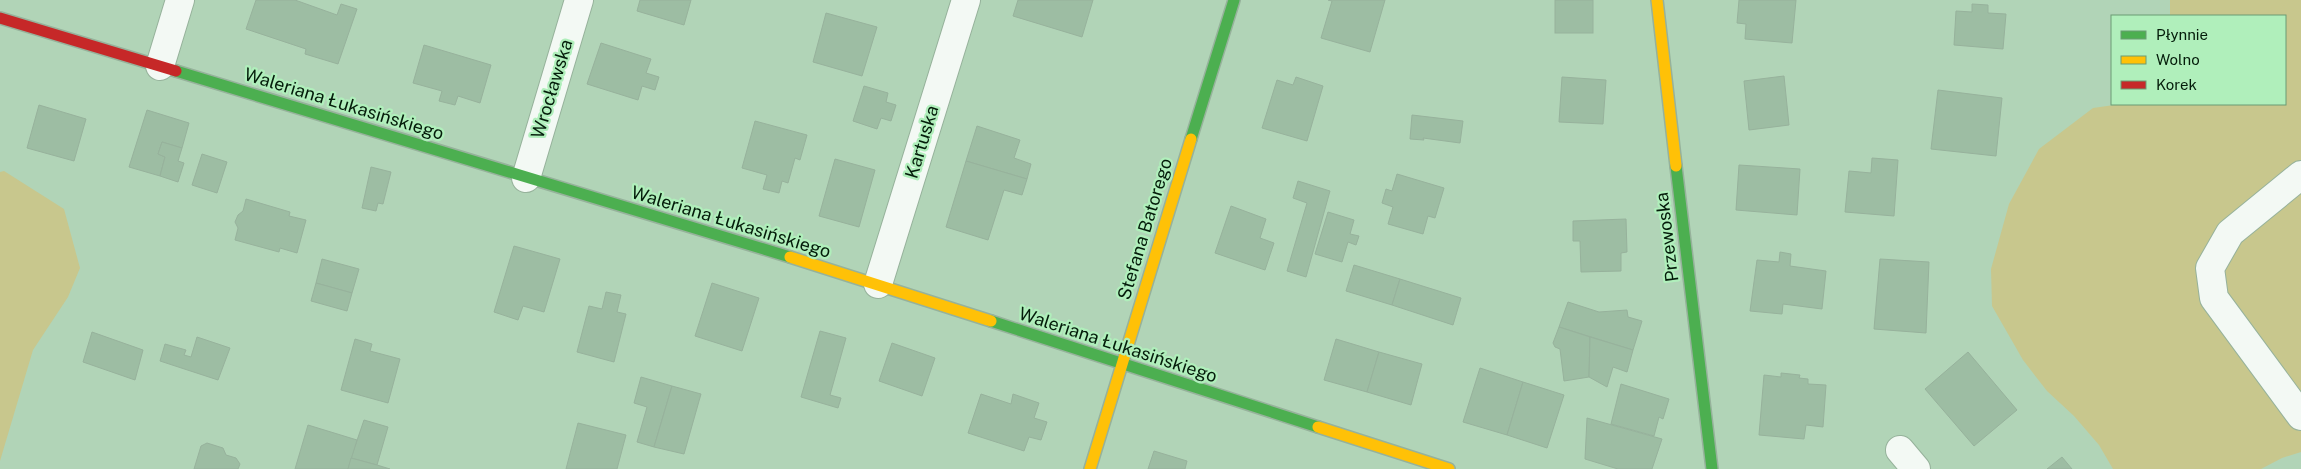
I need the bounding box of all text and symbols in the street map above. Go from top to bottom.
legend [2111,15,2286,105]
text: Płynnie [2156,26,2208,43]
street label: Wrocławska [527,37,577,141]
text: Wolno [2156,51,2200,68]
street label: Waleriana Łukasińskiego [242,63,446,144]
text: Korek [2156,76,2197,93]
street label: Kartuska [900,103,943,181]
street label: Stefana Batorego [1113,156,1176,302]
street label: Waleriana Łukasińskiego [629,181,833,262]
street label: Przewoska [1651,191,1682,283]
street label: Waleriana Łukasińskiego [1016,303,1220,387]

